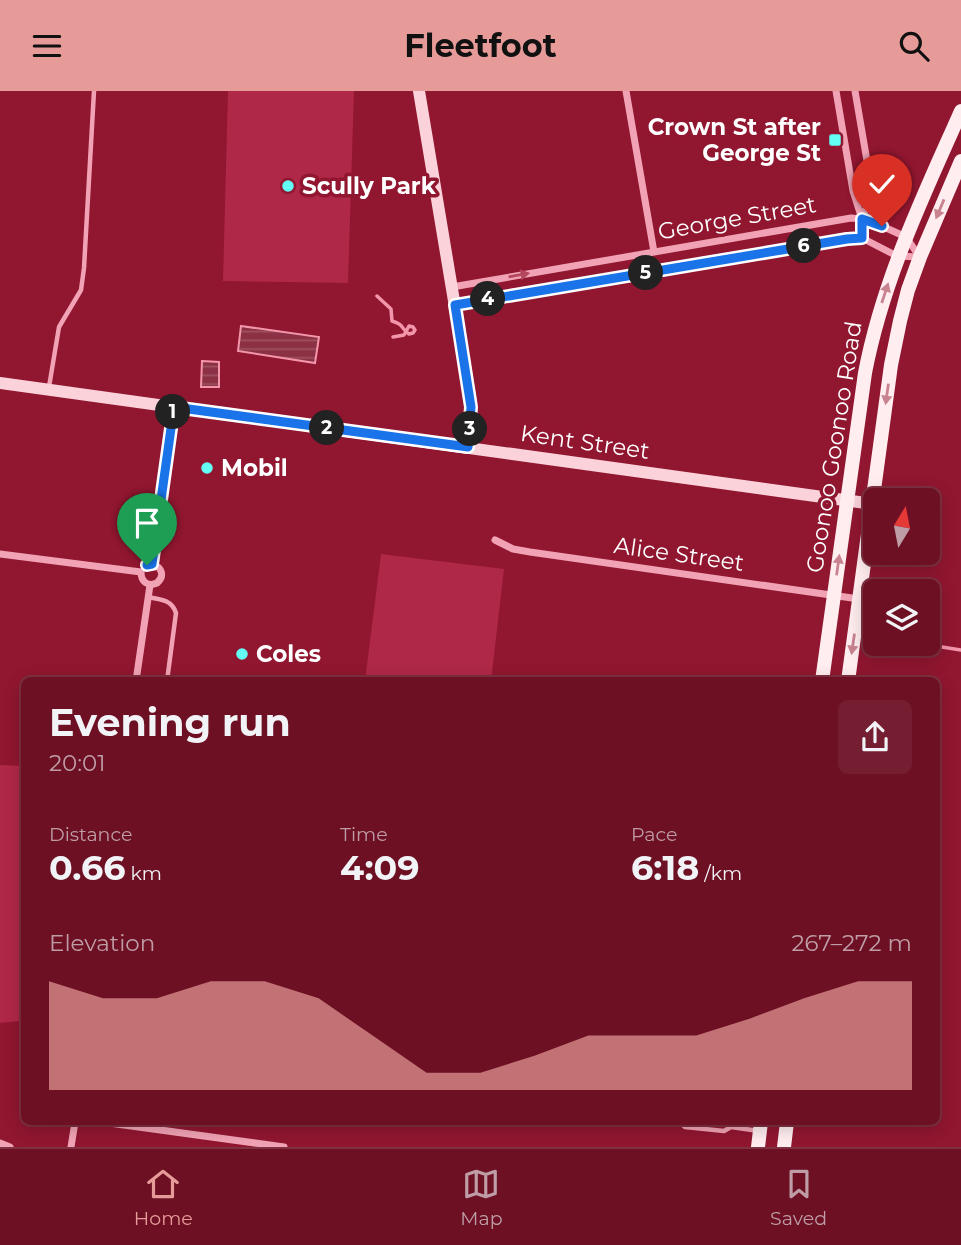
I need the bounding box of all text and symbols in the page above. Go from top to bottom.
text: Fleetfoot [404,26,557,65]
icon: menu [28,27,66,65]
icon: search [895,27,933,65]
place label: Crown St after George St [648,113,821,167]
marker: Crown St after George St [827,132,843,148]
pin [852,154,912,226]
icon: check [863,165,901,203]
place label: Scully Park [302,172,437,200]
marker: Scully Park [280,178,296,194]
street label: George Street [656,190,818,246]
one-way arrow [934,198,945,219]
pin: 6 [786,229,822,263]
text: 6 [797,234,810,257]
pin: 5 [628,255,664,291]
text: 5 [640,261,651,284]
one-way arrow [508,269,530,280]
pin: 4 [470,281,505,317]
one-way arrow [880,282,891,303]
text: 4 [481,287,494,310]
street label: Goonoo Goonoo Road [800,319,868,575]
one-way arrow [882,384,893,406]
pin: 1 [156,395,190,429]
text: 1 [169,400,176,423]
pin: 2 [310,411,344,445]
pin: 3 [452,411,488,447]
text: 2 [321,416,332,439]
text: 3 [464,417,475,440]
street label: Kent Street [519,419,651,465]
place label: Mobil [221,454,288,482]
marker: Mobil [199,460,215,476]
north arrow [863,488,940,565]
map controls [863,488,940,656]
pin [117,493,177,565]
icon: arrive [128,504,166,542]
street label: Alice Street [612,531,746,577]
one-way arrow [833,553,844,575]
button: layers [863,579,940,656]
one-way arrow [847,633,858,655]
place label: Coles [256,640,321,668]
marker: Coles [234,646,250,662]
text: Evening run [49,699,291,746]
button: share [838,700,912,774]
text: 20:01 [49,749,106,777]
text: Distance [49,823,132,846]
text: Time [340,823,388,846]
text: Pace [631,823,678,846]
text: 0.66 [49,846,126,889]
text: 4:09 [340,846,420,889]
text: 6:18 [631,846,699,889]
text: km [126,862,162,885]
text: /km [699,862,742,885]
text: Elevation [49,929,155,957]
text: 267–272 m [791,929,912,957]
tab: Home [134,1165,193,1230]
tab: Map [460,1165,503,1230]
tab: Saved [770,1165,827,1230]

